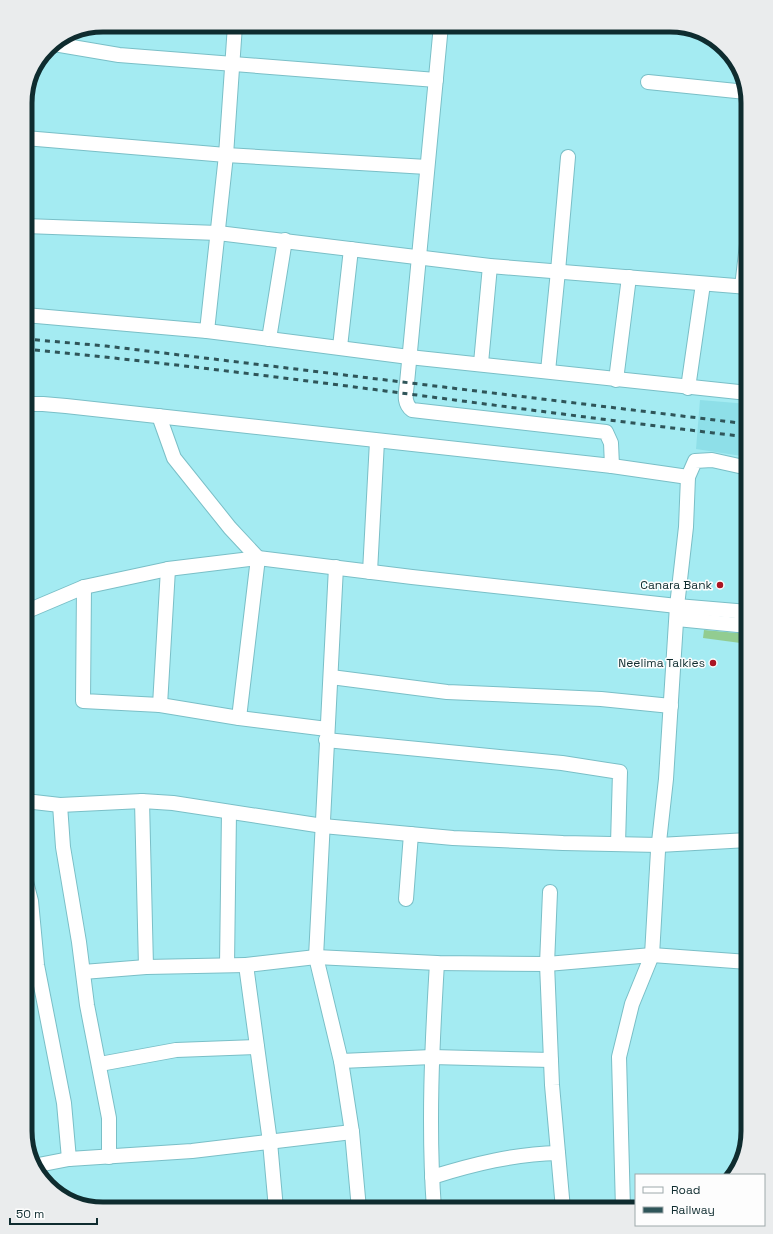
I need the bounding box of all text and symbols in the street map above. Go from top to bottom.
place label: Canara Bank [640,577,713,593]
marker: Canara Bank [715,580,725,590]
place label: Neelima Talkies [618,655,705,671]
marker: Neelima Talkies [708,658,718,668]
legend [635,1174,765,1226]
text: Road [671,1182,700,1198]
scale bar [10,1200,97,1226]
text: Railway [671,1202,715,1218]
text: 50 m [16,1206,44,1222]

